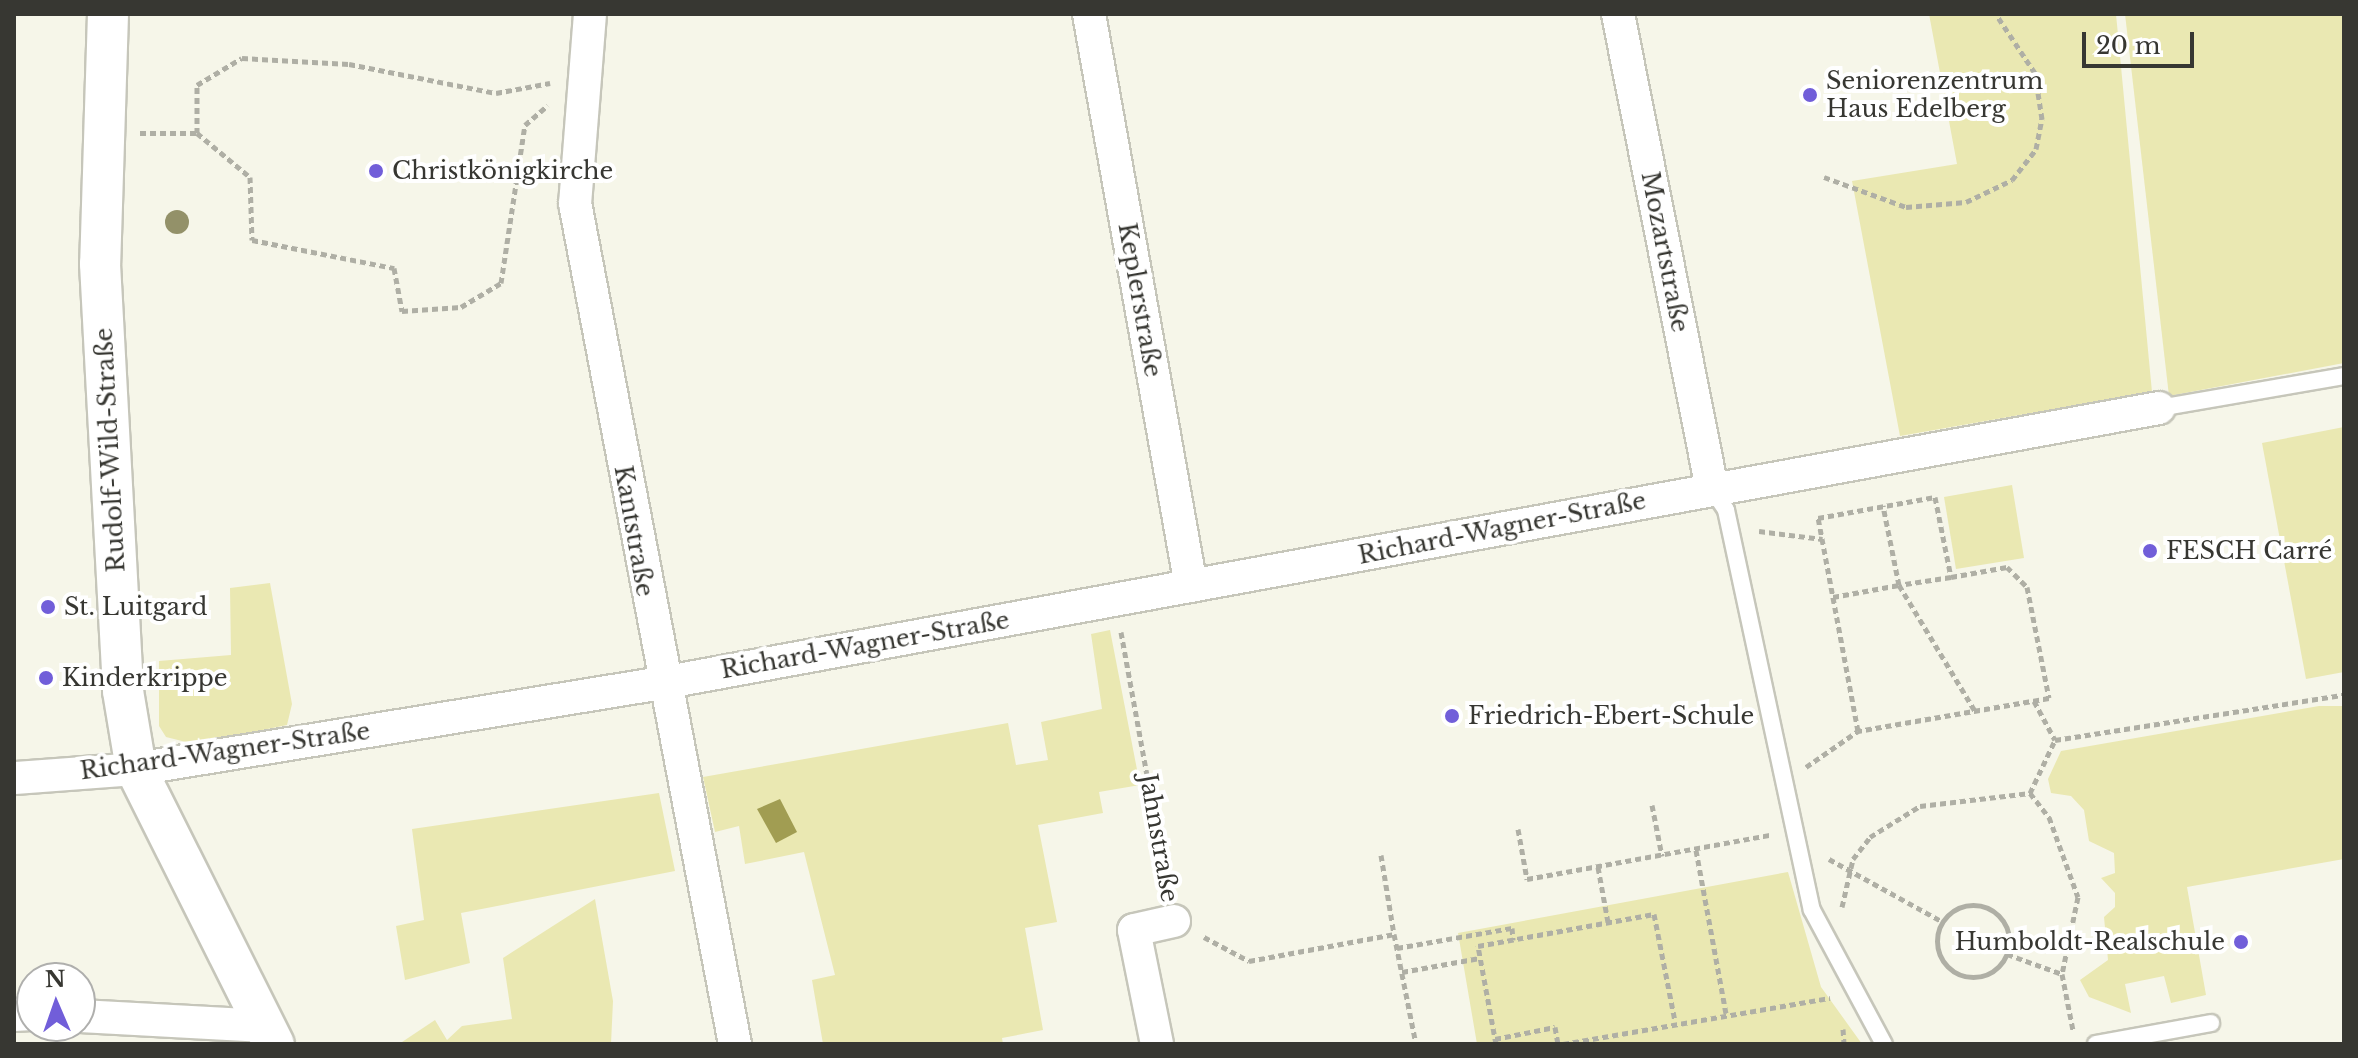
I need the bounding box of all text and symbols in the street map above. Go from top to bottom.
scale bar [2086,16,2198,66]
text: 20 m [2096,31,2161,60]
place label: Seniorenzentrum Haus Edelberg [1826,67,2043,123]
marker: Seniorenzentrum Haus Edelberg [1801,86,1819,104]
place label: Christkönigkirche [392,157,613,185]
marker: Christkönigkirche [367,162,385,180]
street label: Mozartstraße [1635,169,1695,335]
street label: Keplerstraße [1112,221,1168,379]
street label: Rudolf-Wild-Straße [89,327,131,573]
street label: Kantstraße [608,463,660,599]
street label: Richard-Wagner-Straße [1356,486,1648,570]
place label: FESCH Carré [2166,537,2332,565]
marker: FESCH Carré [2141,542,2159,560]
place label: St. Luitgard [64,593,208,621]
marker: St. Luitgard [39,598,57,616]
street label: Richard-Wagner-Straße [719,605,1011,685]
place label: Kinderkrippe [62,664,228,692]
marker: Kinderkrippe [37,669,55,687]
place label: Friedrich-Ebert-Schule [1468,702,1754,730]
marker: Friedrich-Ebert-Schule [1443,707,1461,725]
street label: Richard-Wagner-Straße [78,716,372,786]
street label: Jahnstraße [1134,772,1184,904]
place label: Humboldt-Realschule [1955,928,2225,956]
marker: Humboldt-Realschule [2232,933,2250,951]
north arrow [16,962,96,1042]
text: N [44,966,66,993]

